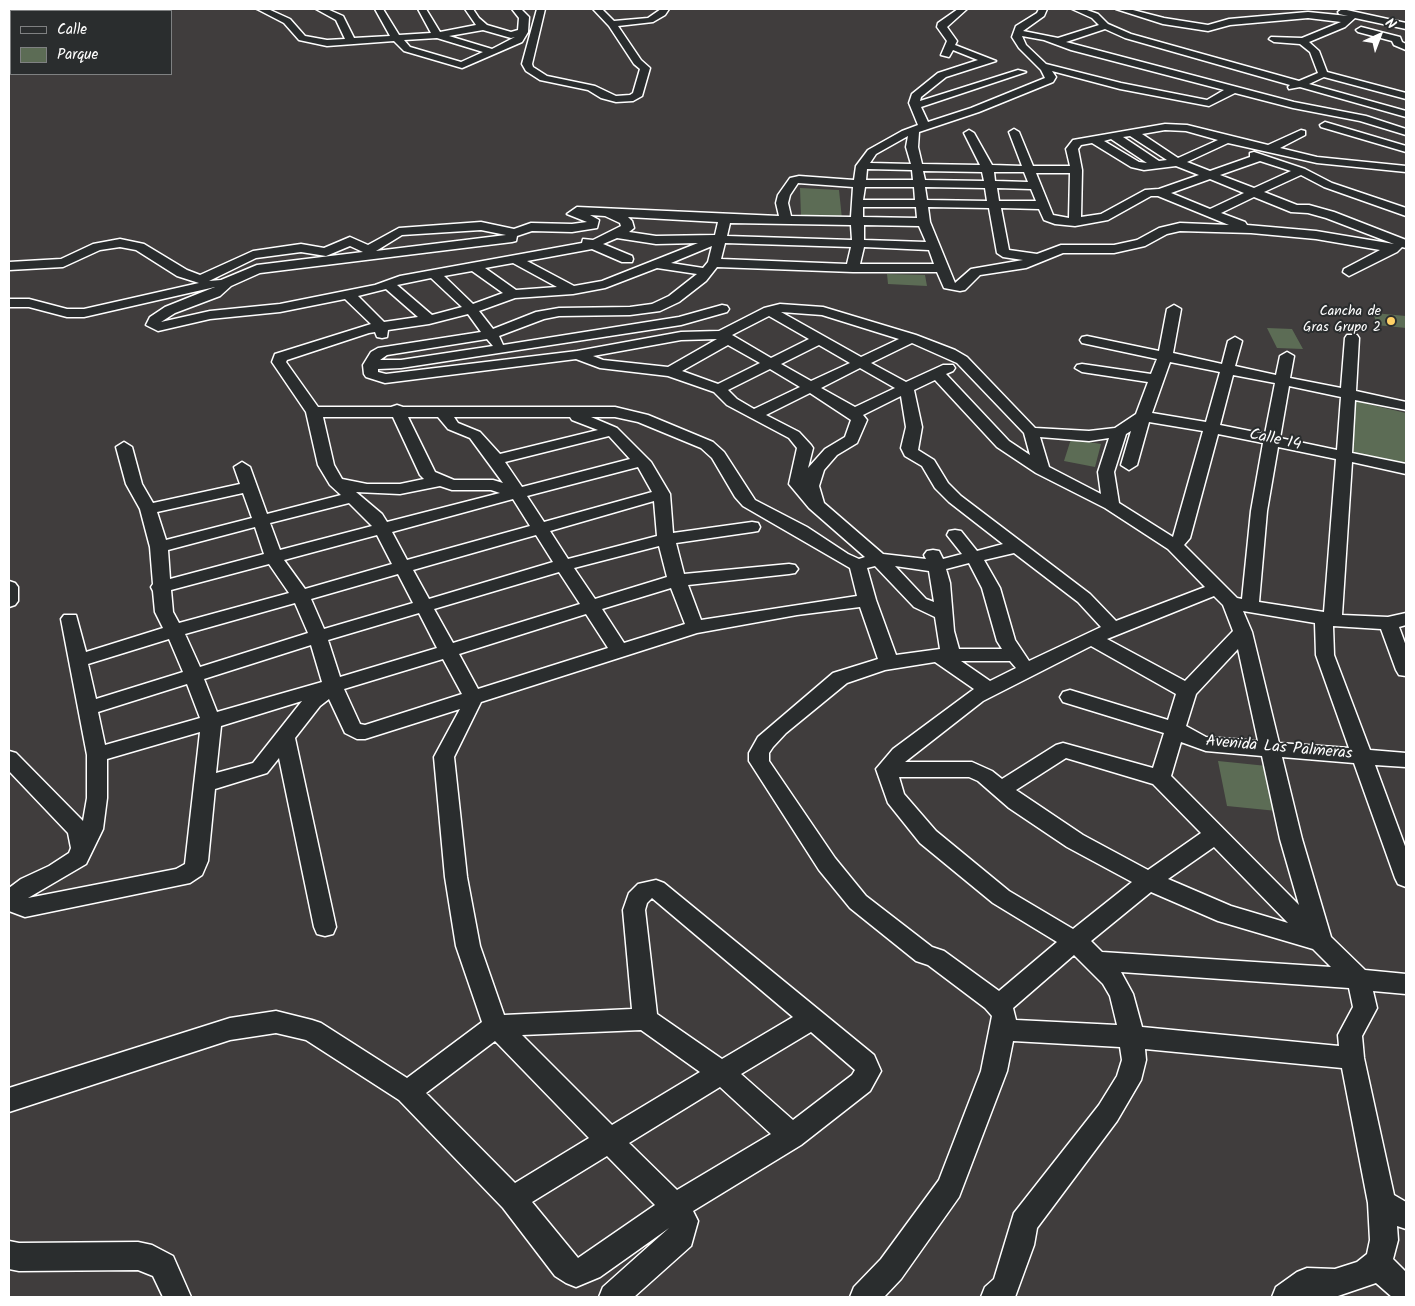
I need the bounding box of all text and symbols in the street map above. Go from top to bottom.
legend [10,10,172,75]
north arrow [1355,10,1405,60]
text: N [1379,13,1401,35]
text: Calle [57,18,87,42]
text: Parque [57,43,98,67]
place label: Cancha de Gras Grupo 2 [1303,305,1381,338]
marker: Cancha de Gras Grupo 2 [1385,315,1397,327]
street label: Calle 14 [1247,426,1303,456]
street label: Avenida Las Palmeras [1205,733,1353,765]

